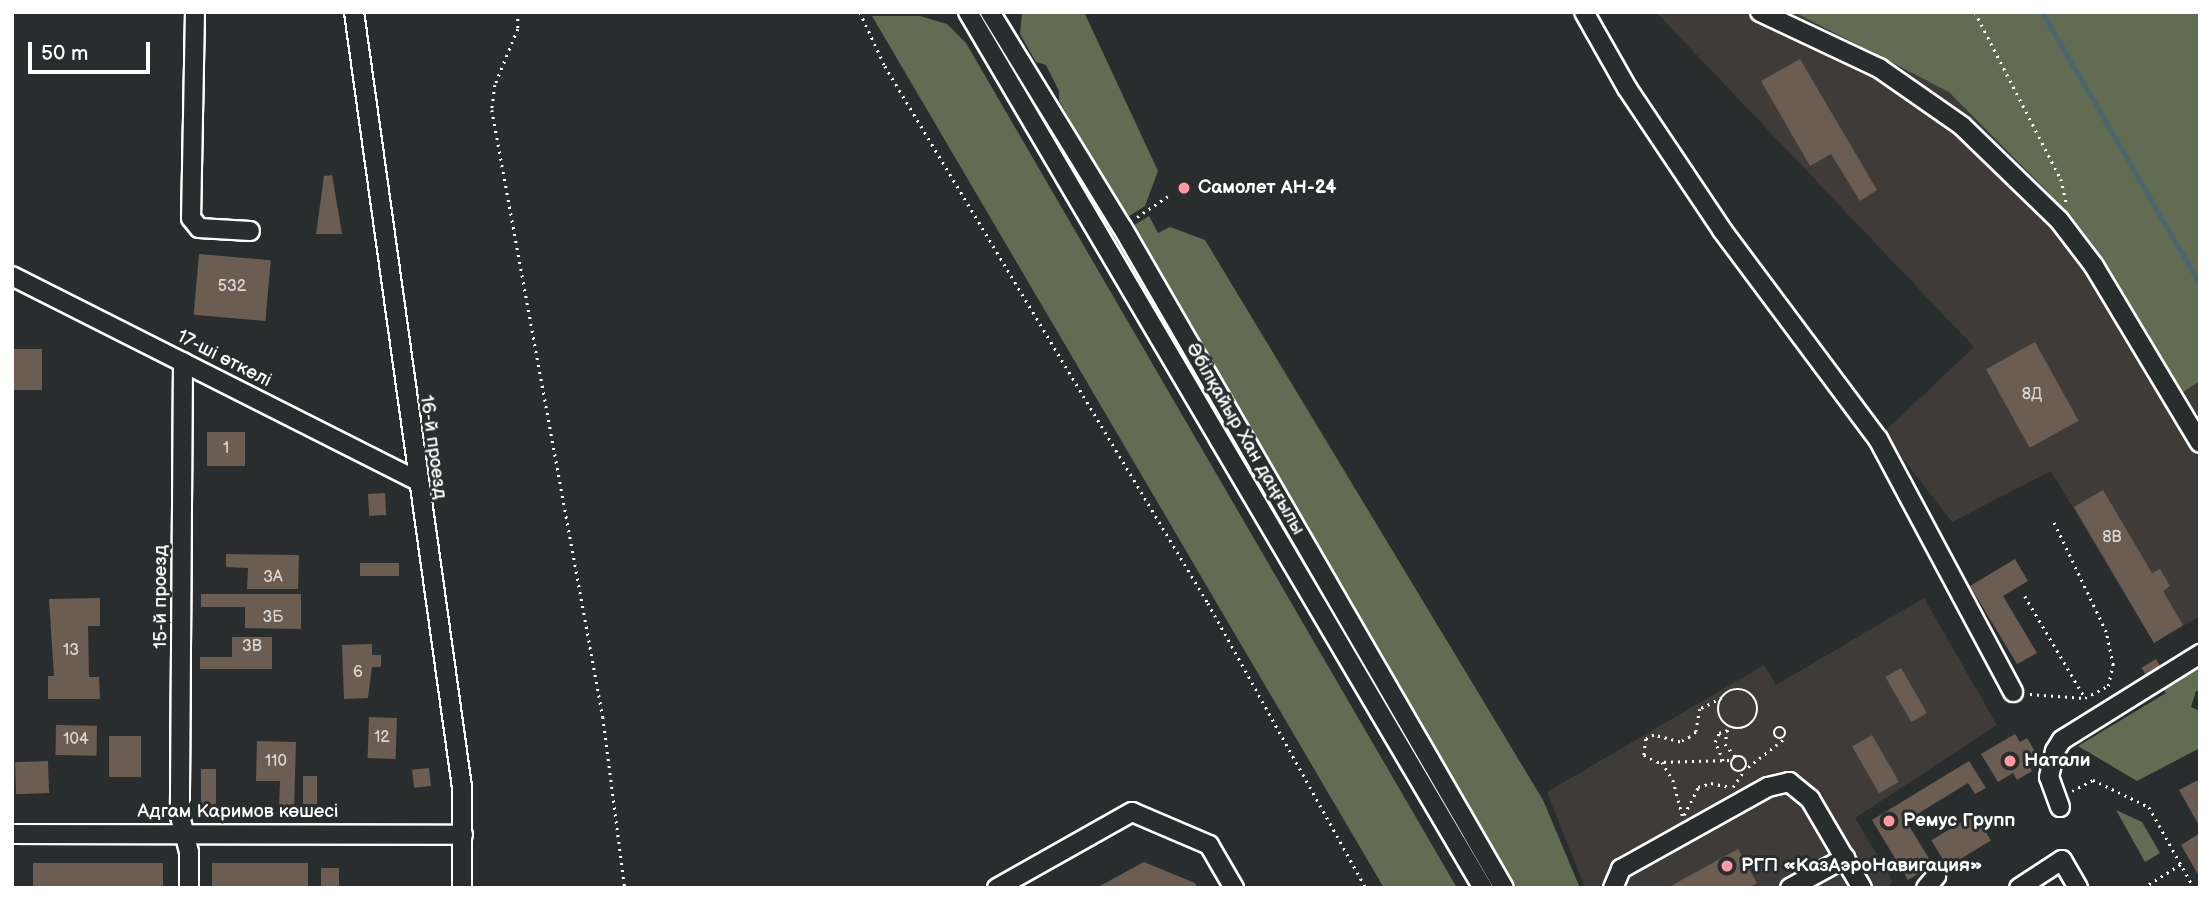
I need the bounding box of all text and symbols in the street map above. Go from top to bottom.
scale bar [32,28,154,72]
text: 50 m [41,41,88,66]
place label: Самолет АН-24 [1198,177,1337,199]
marker: Самолет АН-24 [1176,180,1192,196]
house number: 532 [218,277,246,297]
street label: 17-ші өткелі [173,325,275,393]
street label: Әбілқайыр Хан даңғылы [1181,339,1309,539]
house number: 8Д [2022,385,2042,405]
street label: 16-й проезд [414,394,452,500]
house number: 1 [223,439,229,459]
house number: 8В [2102,528,2122,548]
street label: 15-й проезд [150,545,172,649]
house number: 3А [263,568,283,588]
house number: 3Б [263,608,283,628]
house number: 3В [242,637,262,657]
house number: 13 [63,641,79,661]
house number: 6 [353,663,363,683]
house number: 12 [374,728,390,748]
house number: 104 [63,730,89,750]
place label: Натали [2024,750,2090,772]
house number: 110 [265,752,287,772]
marker: Натали [2002,753,2018,769]
street label: Адгам Каримов көшесі [138,801,338,823]
place label: Ремус Групп [1903,810,2016,832]
marker: Ремус Групп [1881,813,1897,829]
place label: РГП «КазАэроНавигация» [1741,855,1982,877]
marker: РГП «КазАэроНавигация» [1719,858,1735,874]

